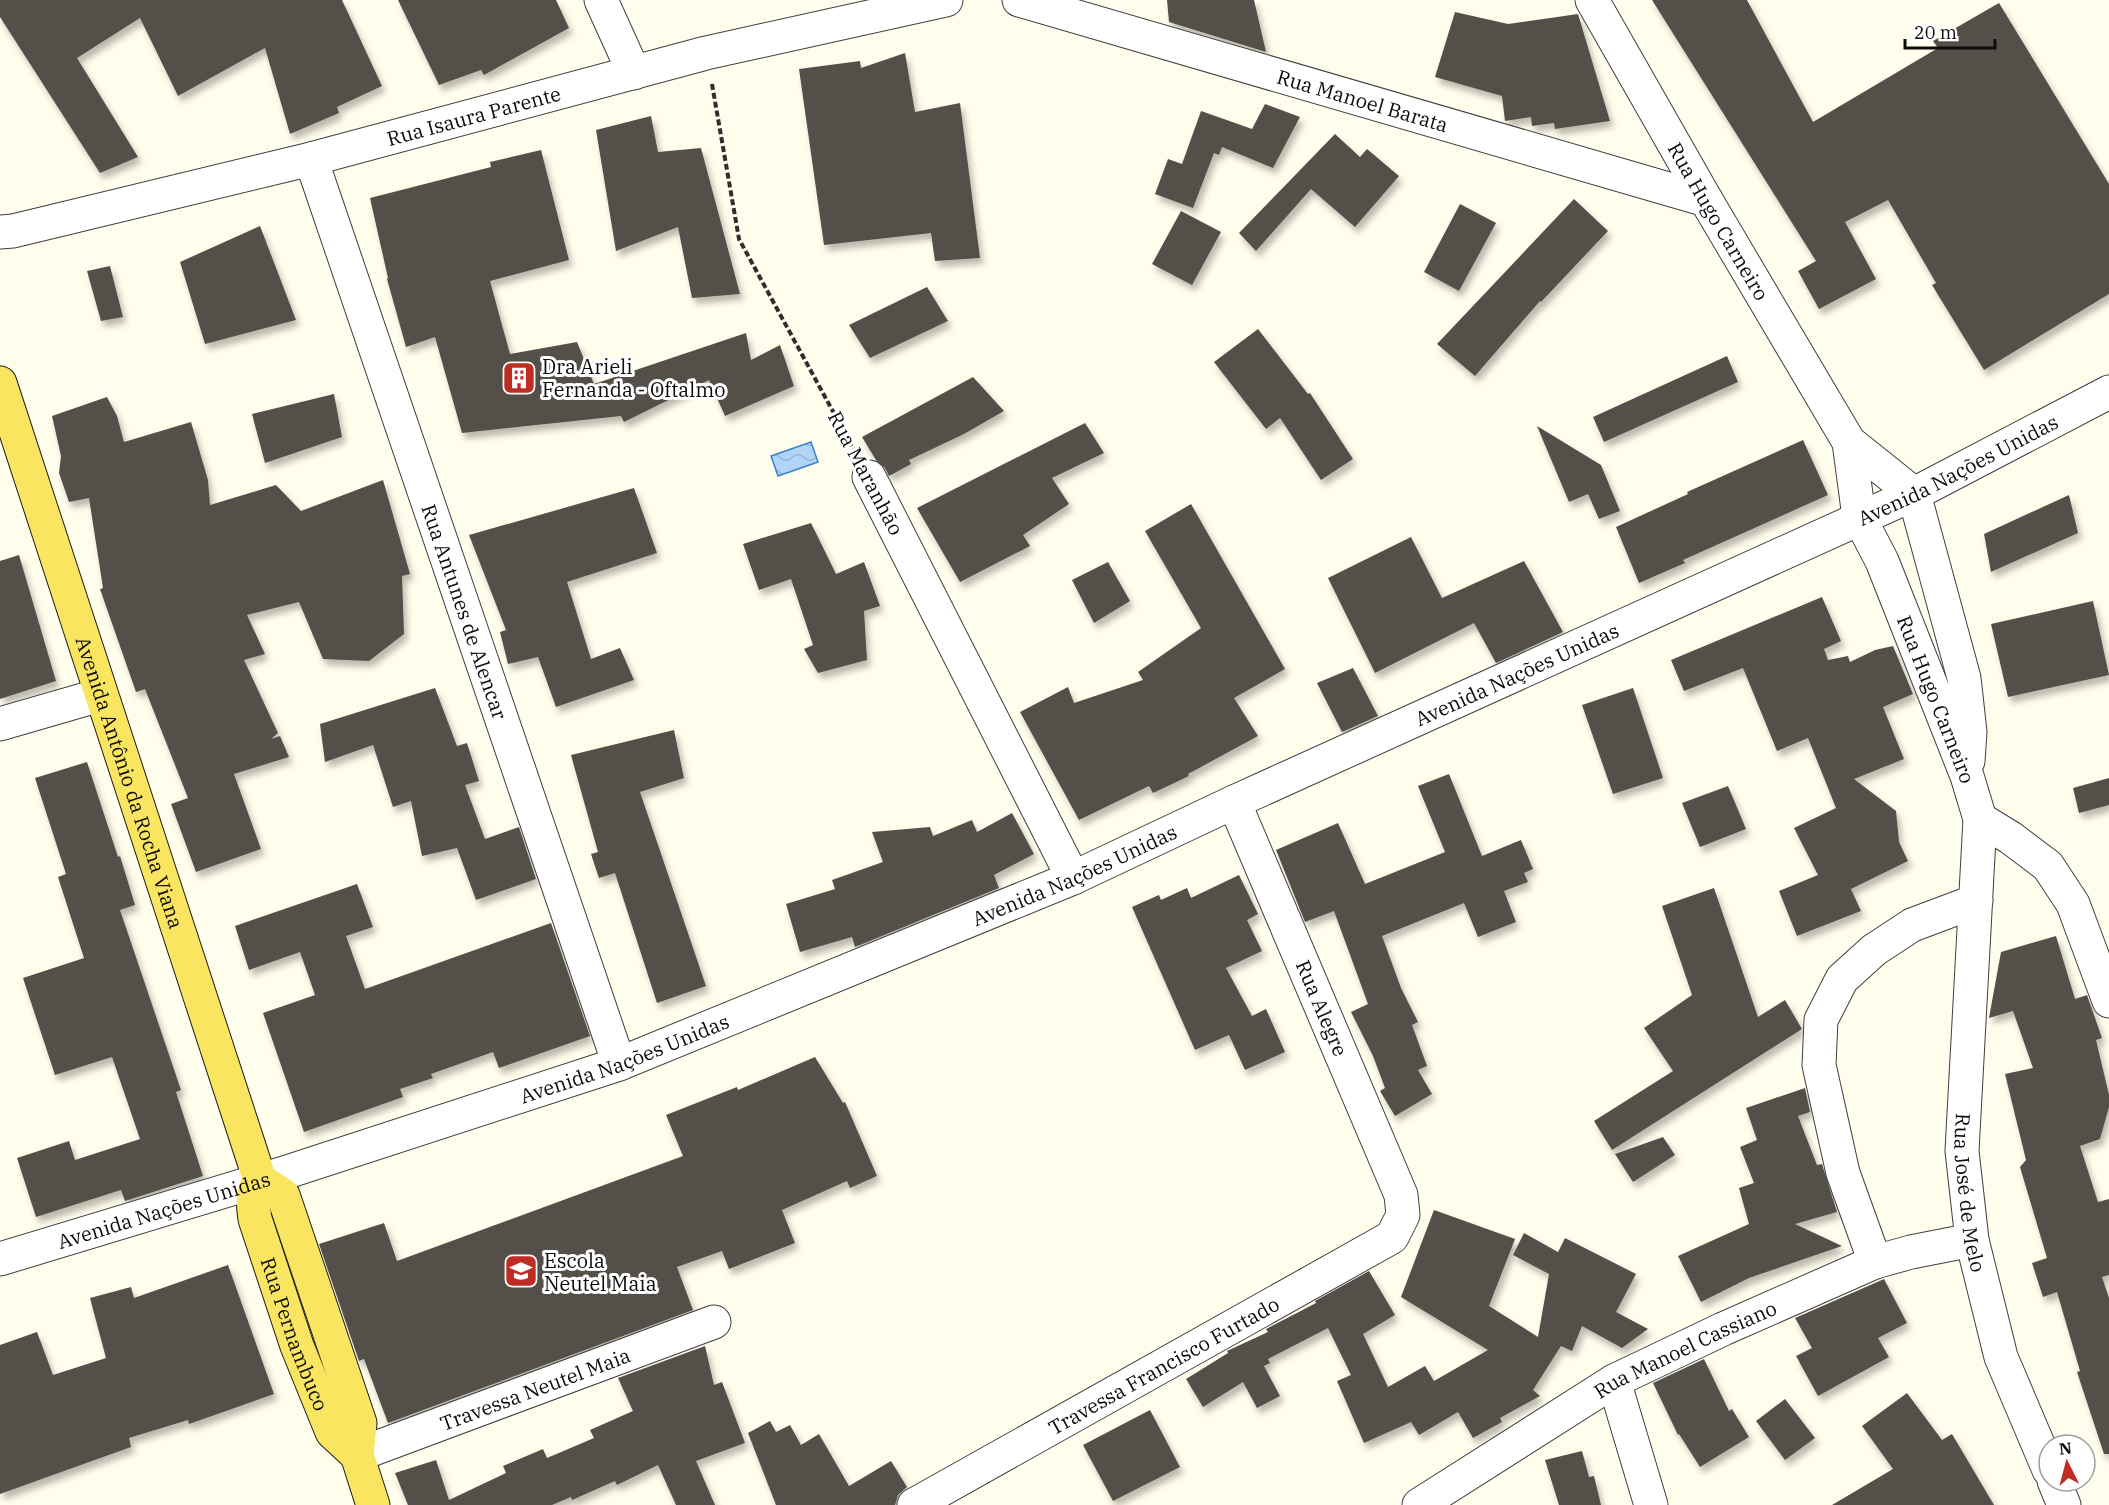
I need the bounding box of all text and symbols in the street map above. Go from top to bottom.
scale bar [1905,12,1995,50]
text: 20 m [1914,21,1957,44]
street label: Rua Manoel Barata [1274,62,1452,138]
street label: Rua Isaura Parente [384,79,564,152]
street label: Rua Hugo Carneiro [1662,137,1776,305]
place label: Dra Arieli Fernanda - Oftalmo [542,353,725,403]
building icon: Dra Arieli Fernanda - Oftalmo [501,360,537,396]
street label: Rua Maranhão [822,406,910,540]
street label: Avenida Nações Unidas [1853,408,2062,531]
street label: Rua Antunes de Alencar [416,500,514,723]
street label: Rua Hugo Carneiro [1891,611,1982,786]
street label: Avenida Nações Unidas [1410,616,1623,732]
street label: Avenida Antônio da Rocha Viana [70,633,191,932]
street label: Avenida Nações Unidas [968,818,1181,932]
street label: Rua Alegre [1290,956,1354,1060]
street label: Avenida Nações Unidas [516,1007,733,1109]
street label: Rua José de Melo [1948,1113,1993,1275]
street label: Avenida Nações Unidas [54,1164,273,1254]
place label: Escola Neutel Maia [544,1247,657,1297]
street label: Rua Pernambuco [255,1253,335,1415]
school or university icon: Escola Neutel Maia [503,1253,539,1289]
street label: Travessa Francisco Furtado [1043,1290,1284,1441]
street label: Rua Manoel Cassiano [1588,1294,1781,1404]
street label: Travessa Neutel Maia [436,1341,634,1436]
north arrow [2037,1433,2097,1493]
text: N [2058,1437,2073,1459]

